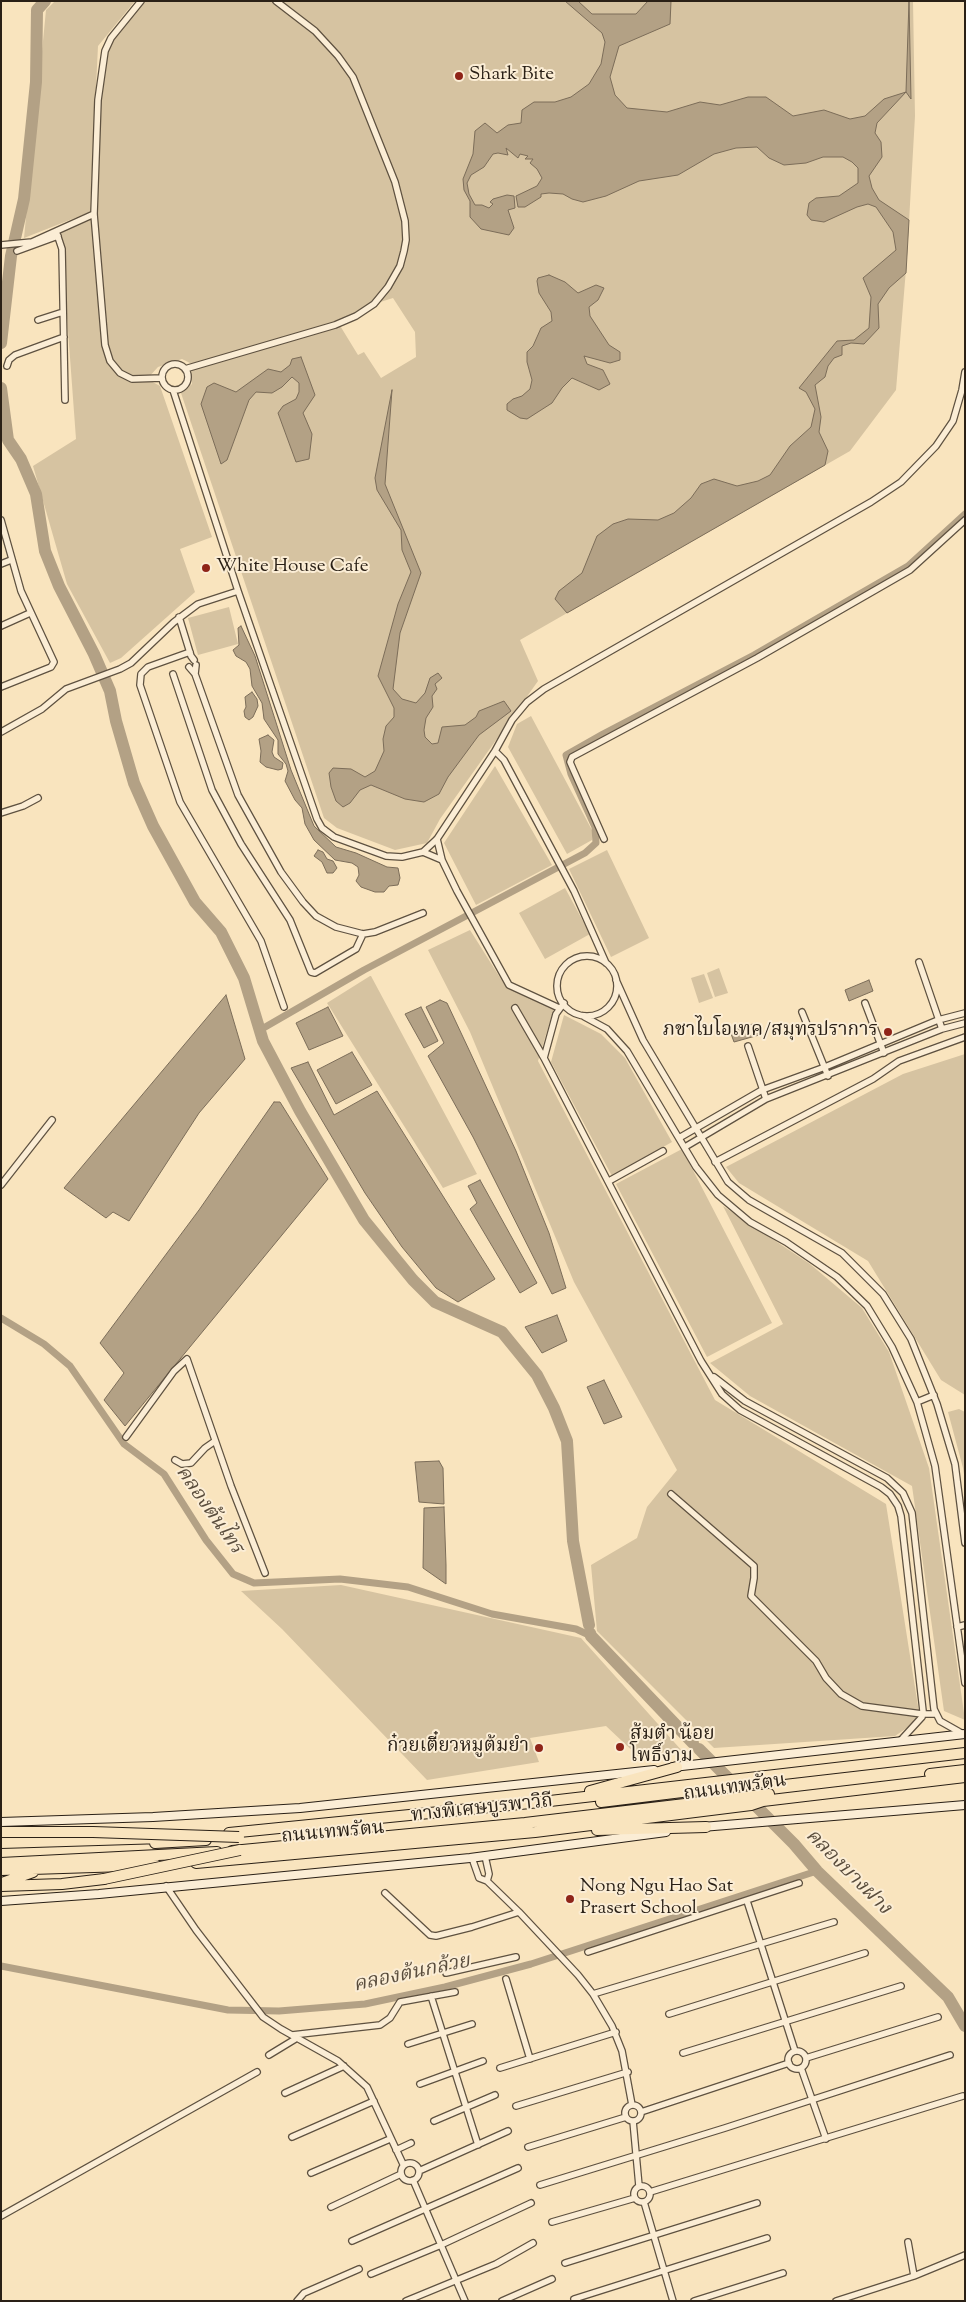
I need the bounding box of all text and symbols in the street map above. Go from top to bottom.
place label: Shark Bite [469,65,554,87]
marker: Shark Bite [453,70,465,82]
place label: White House Cafe [216,557,369,579]
marker: White House Cafe [200,562,212,574]
place label: ภชาไบโอเทค/สมุทรปราการ [663,1021,878,1043]
marker: ภชาไบโอเทค/สมุทรปราการ [882,1026,894,1038]
water label: คลองต้นไทร [169,1462,247,1560]
place label: ส้มตำ น้อย โพธิ์งาม [630,1725,715,1769]
place label: ก๋วยเตี๋ยวหมูต้มยำ [387,1737,529,1759]
marker: ส้มตำ น้อย โพธิ์งาม [614,1741,626,1753]
marker: ก๋วยเตี๋ยวหมูต้มยำ [533,1742,545,1754]
street label: ถนนเทพรัตน [682,1771,788,1807]
street label: ทางพิเศษบูรพาวิถี [410,1791,554,1829]
street label: ถนนเทพรัตน [281,1818,385,1850]
water label: คลองบางฝาง [799,1825,895,1921]
place label: Nong Ngu Hao Sat Prasert School [580,1877,733,1921]
marker: Nong Ngu Hao Sat Prasert School [564,1893,576,1905]
water label: คลองต้นกล้วย [351,1951,473,1999]

